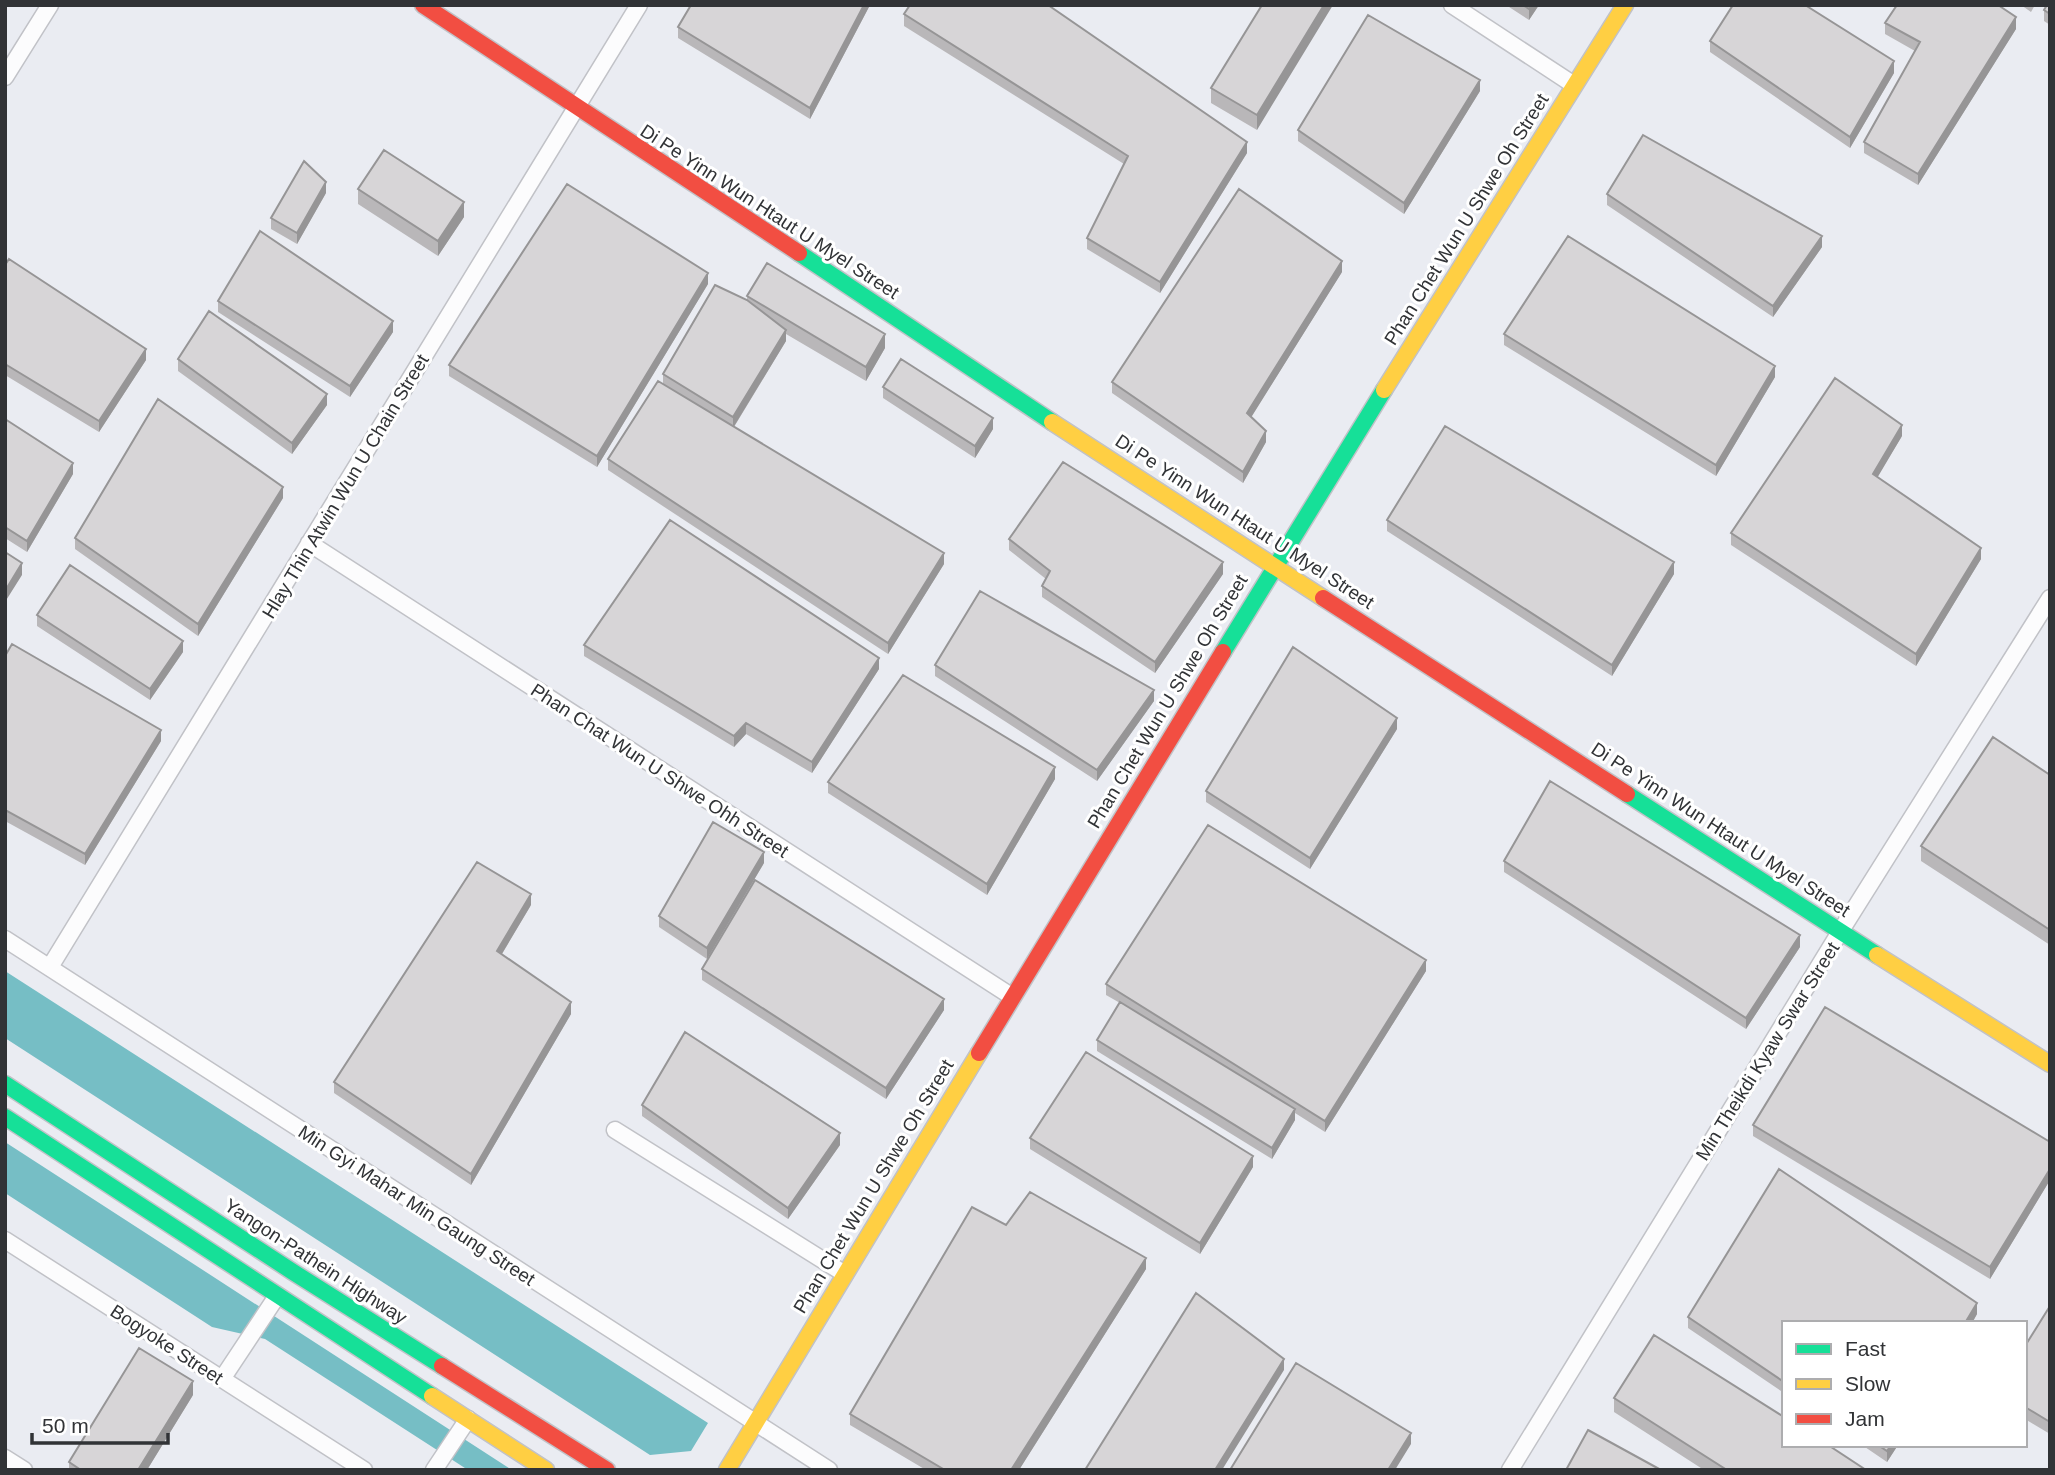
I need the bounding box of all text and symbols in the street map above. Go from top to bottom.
street label: Phan Chet Wun U Shwe Oh Street [1380,89,1553,349]
street label: Di Pe Yinn Wun Htaut U Myel Street [637,120,903,303]
street label: Hlay Thin Atwin Wun U Chain Street [258,350,433,622]
street label: Di Pe Yinn Wun Htaut U Myel Street [1112,430,1378,613]
street label: Phan Chet Wun U Shwe Oh Street [1083,570,1252,832]
street label: Phan Chat Wun U Shwe Ohh Street [527,679,793,862]
street label: Di Pe Yinn Wun Htaut U Myel Street [1588,738,1854,921]
street label: Min Theikdi Kyaw Swar Street [1691,938,1844,1164]
street label: Phan Chet Wun U Shwe Oh Street [789,1055,958,1317]
street label: Min Gyi Mahar Min Gaung Street [295,1121,540,1290]
street label: Yangon-Pathein Highway [221,1195,411,1329]
street label: Bogyoke Street [107,1300,228,1389]
legend [1782,1321,2027,1447]
text: Fast [1845,1337,1886,1360]
text: Slow [1845,1372,1891,1395]
scale bar [32,1402,168,1446]
text: Jam [1845,1407,1885,1430]
text: 50 m [42,1414,89,1437]

